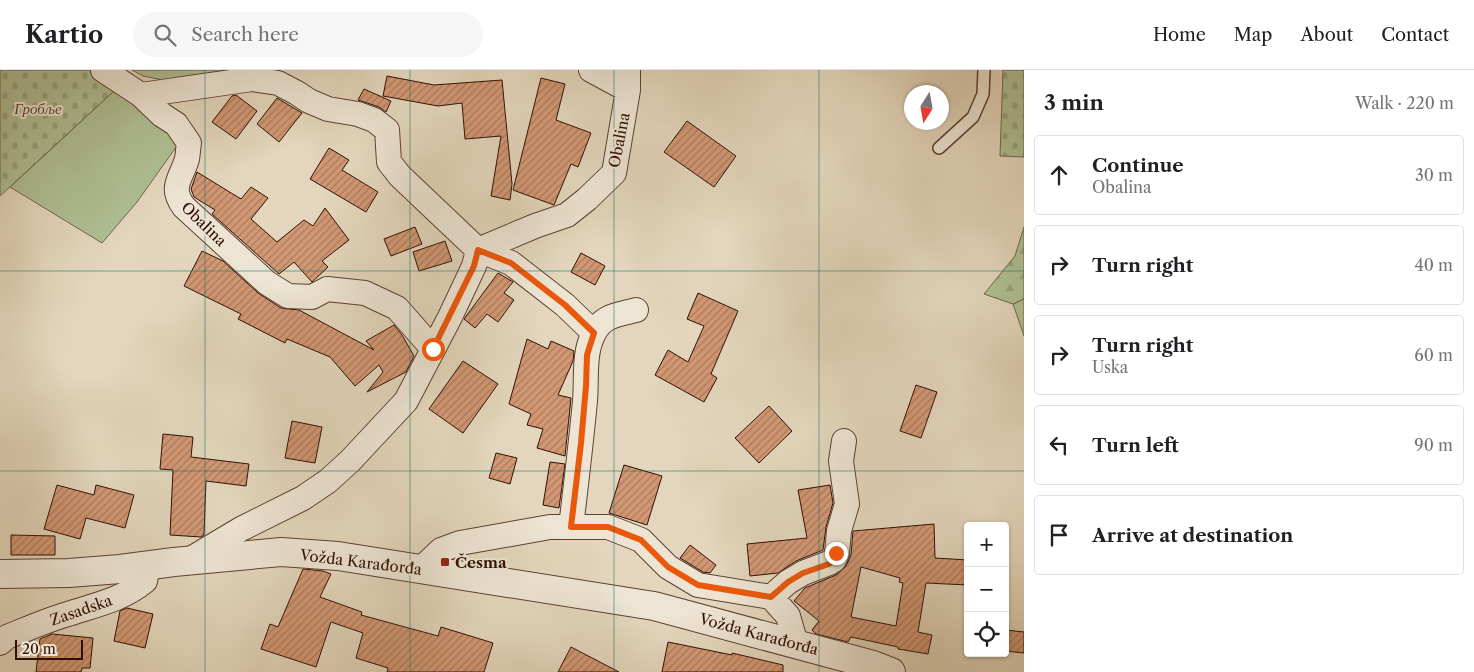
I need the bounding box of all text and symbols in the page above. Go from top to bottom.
search box [133,12,483,57]
text: Kartio [25,20,103,49]
icon: search [151,21,179,49]
text: Search here [191,23,299,46]
text: Home [1153,24,1206,46]
text: Map [1234,24,1272,46]
text: About [1300,24,1353,46]
text: Contact [1381,24,1449,46]
north arrow [904,85,949,130]
text: 3 min [1044,90,1104,115]
text: Walk · 220 m [1355,93,1454,113]
park label: Гробље [13,99,62,118]
street label: Obalina [604,111,634,169]
text: Continue [1092,154,1184,177]
icon: ahead [1045,161,1073,189]
text: 30 m [1415,165,1453,185]
text: Obalina [1092,177,1151,197]
street label: Obalina [177,198,231,250]
icon: right [1045,251,1073,279]
text: Turn right [1092,254,1193,277]
text: 40 m [1414,255,1453,275]
text: Turn right [1092,334,1193,357]
route start [422,338,445,361]
icon: right [1045,341,1073,369]
text: 60 m [1414,345,1453,365]
text: Uska [1092,357,1128,377]
icon: left [1045,431,1073,459]
text: Turn left [1092,434,1179,457]
text: 90 m [1414,435,1453,455]
icon: arrive [1045,521,1073,549]
map controls [964,522,1009,657]
button: + [964,522,1009,567]
text: Arrive at destination [1092,524,1293,547]
route end [825,542,848,565]
street label: Vožda Karađorđa [298,545,423,579]
place label: Česma [455,553,507,572]
marker: Česma [439,556,451,568]
button: − [964,567,1009,612]
street label: Zasadska [47,591,115,629]
street label: Vožda Karađorđa [696,609,821,659]
button: locate [964,612,1009,657]
scale bar [15,637,82,660]
text: 20 m [22,640,56,658]

